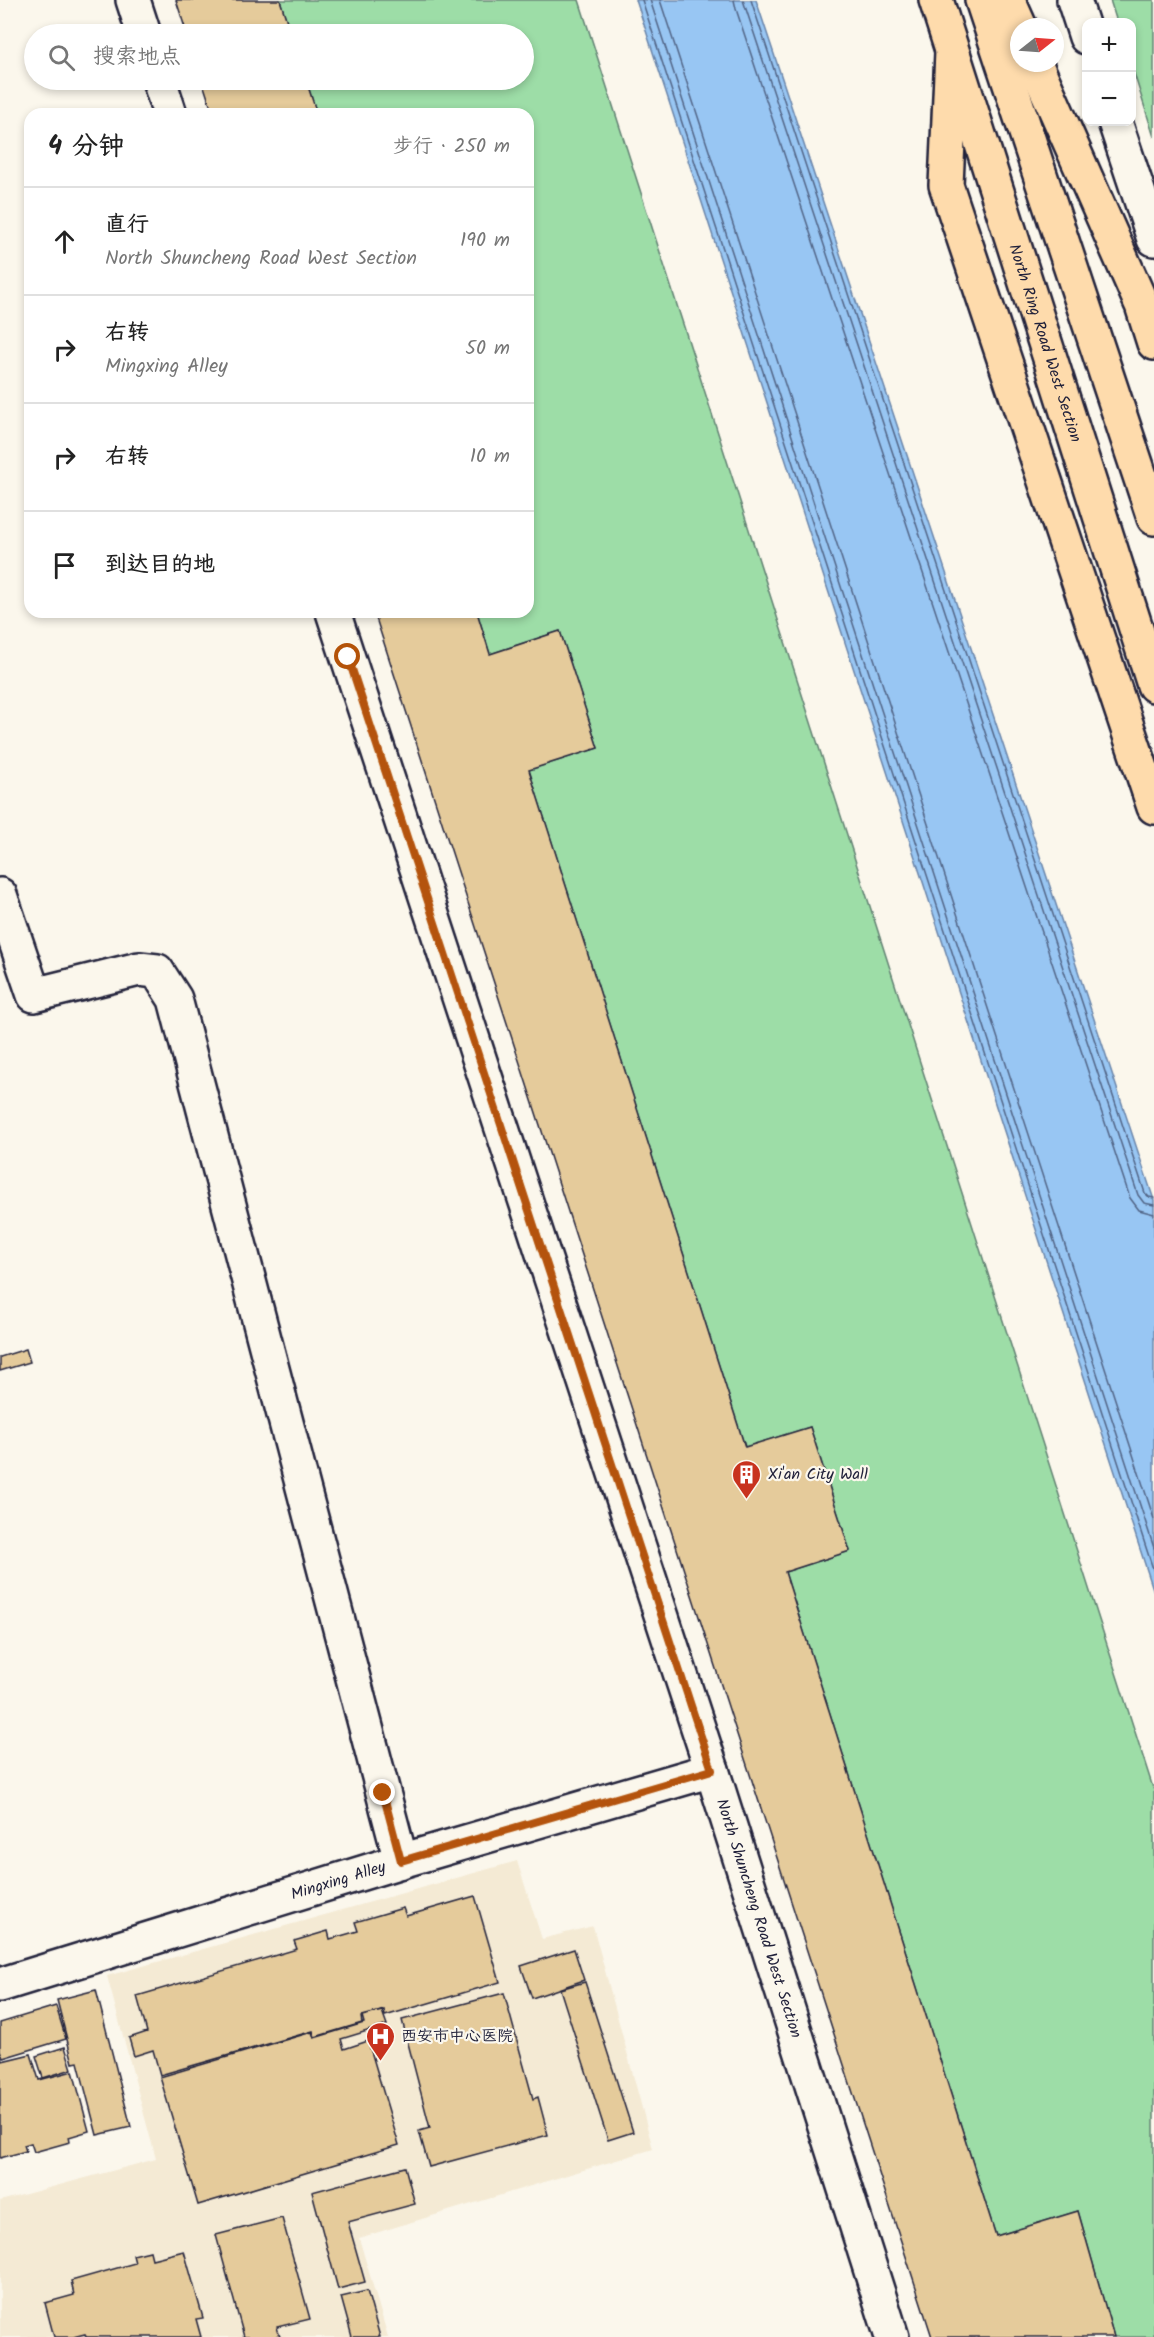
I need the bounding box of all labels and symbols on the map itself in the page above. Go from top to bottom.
north arrow [1010,18,1064,72]
street label: North Ring Road West Section [1002,241,1088,445]
route start [334,643,360,669]
building icon: Xi'an City Wall [731,1458,763,1500]
place label: Xi'an City Wall [768,1462,868,1487]
route end [369,1779,395,1805]
street label: North Shuncheng Road West Section [709,1795,809,2041]
street label: Mingxing Alley [288,1854,389,1907]
hospital icon: 西安市中心医院 [364,2020,396,2062]
place label: 西安市中心医院 [401,2024,513,2049]

